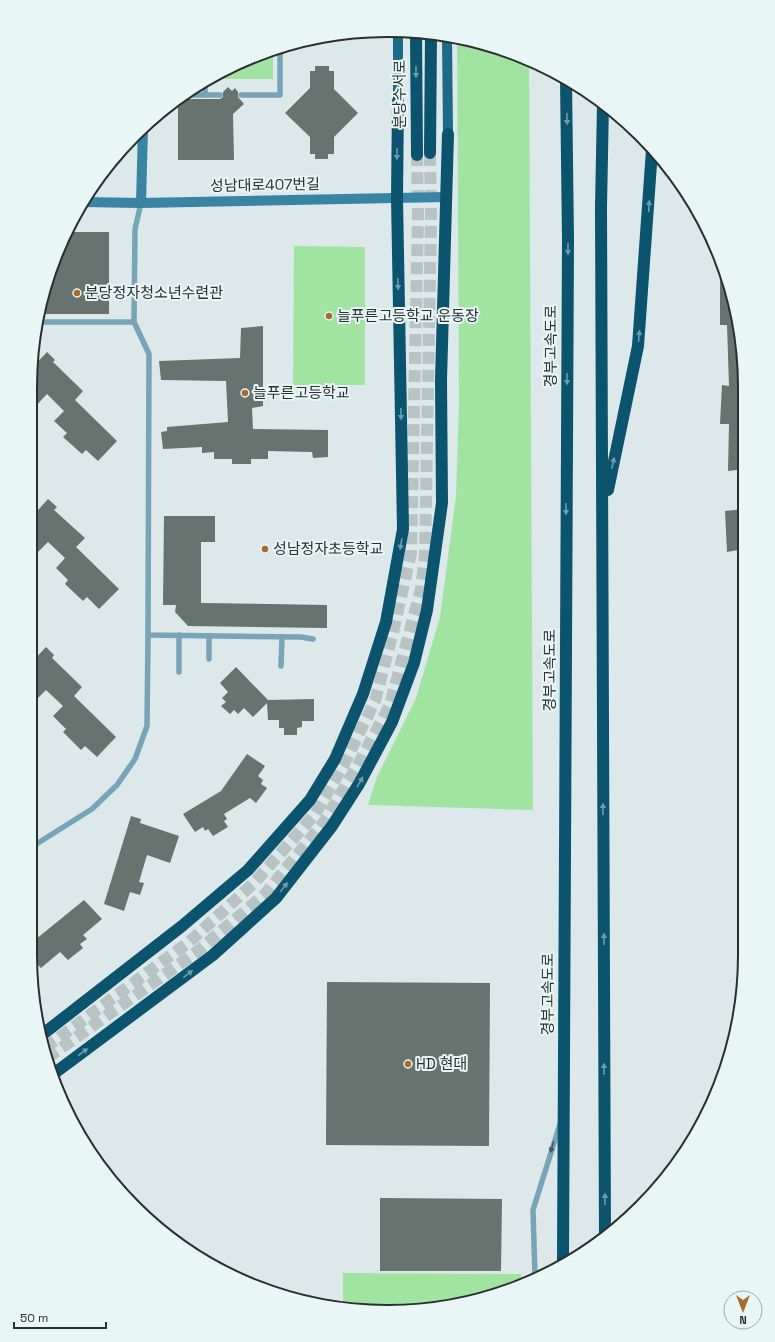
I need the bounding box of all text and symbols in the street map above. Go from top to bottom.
street label: 분당수서로 [390,59,409,129]
one-way arrow [413,66,419,79]
one-way arrow [564,113,570,126]
one-way arrow [394,148,401,160]
street label: 성남대로407번길 [210,174,320,195]
one-way arrow [645,200,652,212]
one-way arrow [565,243,571,256]
one-way arrow [395,278,402,290]
place label: 분당정자청소년수련관 [85,283,223,302]
marker: 분당정자청소년수련관 [72,288,82,298]
street label: 경부고속도로 [541,305,560,387]
place label: 늘푸른고등학교 운동장 [337,306,479,325]
marker: 늘푸른고등학교 운동장 [324,311,334,321]
one-way arrow [635,330,642,342]
one-way arrow [564,373,570,386]
place label: 늘푸른고등학교 [253,383,350,402]
marker: 늘푸른고등학교 [240,388,250,398]
one-way arrow [398,408,404,421]
one-way arrow [611,457,617,469]
one-way arrow [563,503,570,515]
one-way arrow [398,538,404,550]
place label: 성남정자초등학교 [273,539,383,558]
marker: 성남정자초등학교 [260,544,270,554]
street label: 경부고속도로 [540,629,559,711]
one-way arrow [356,776,363,788]
one-way arrow [600,802,606,815]
one-way arrow [280,882,288,893]
one-way arrow [601,932,607,945]
street label: 경부고속도로 [538,953,557,1035]
one-way arrow [182,970,193,978]
one-way arrow [78,1048,89,1056]
place label: HD 현대 [416,1054,467,1073]
marker: HD 현대 [403,1059,413,1069]
one-way arrow [601,1062,607,1075]
one-way arrow [549,1142,555,1154]
one-way arrow [602,1192,608,1205]
north arrow [723,1290,763,1330]
scale bar [14,1304,106,1330]
text: 50 m [20,1310,48,1326]
text: N [739,1313,747,1327]

